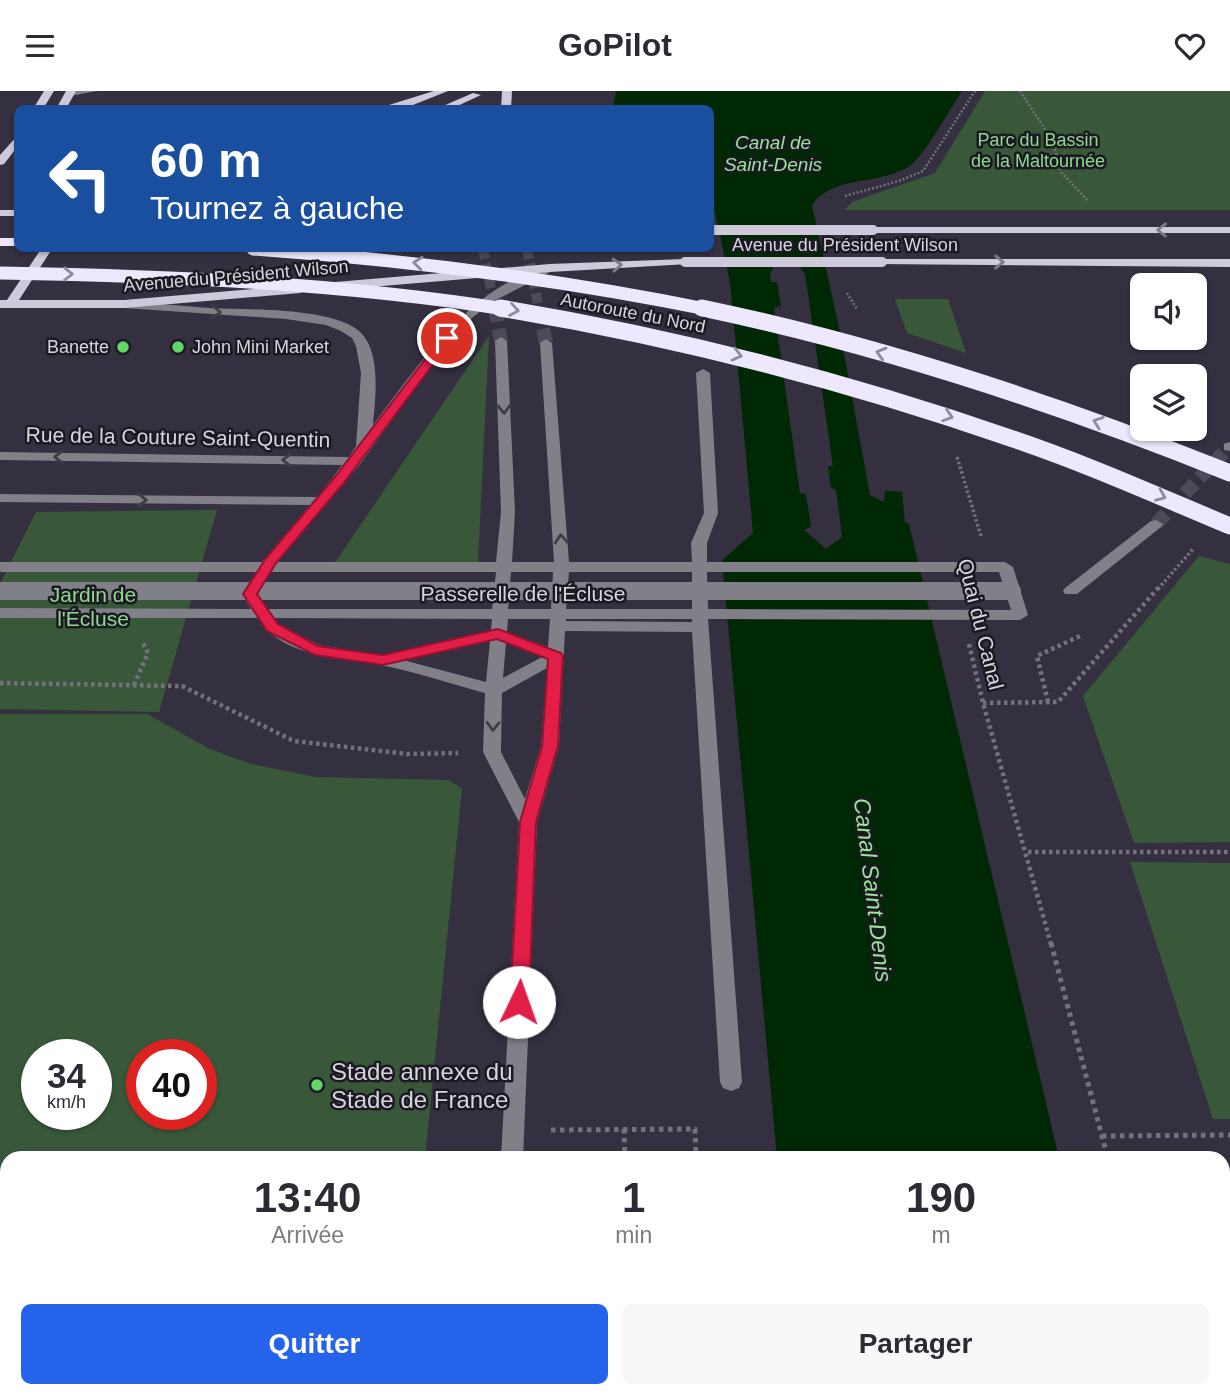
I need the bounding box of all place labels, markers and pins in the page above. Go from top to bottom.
pin [417,308,477,368]
place label: Banette [47,337,109,357]
place label: John Mini Market [192,337,329,357]
marker: Banette [115,339,131,355]
marker: John Mini Market [170,339,186,355]
place label: Stade annexe du Stade de France [331,1058,513,1113]
marker: Stade annexe du Stade de France [309,1077,325,1093]

